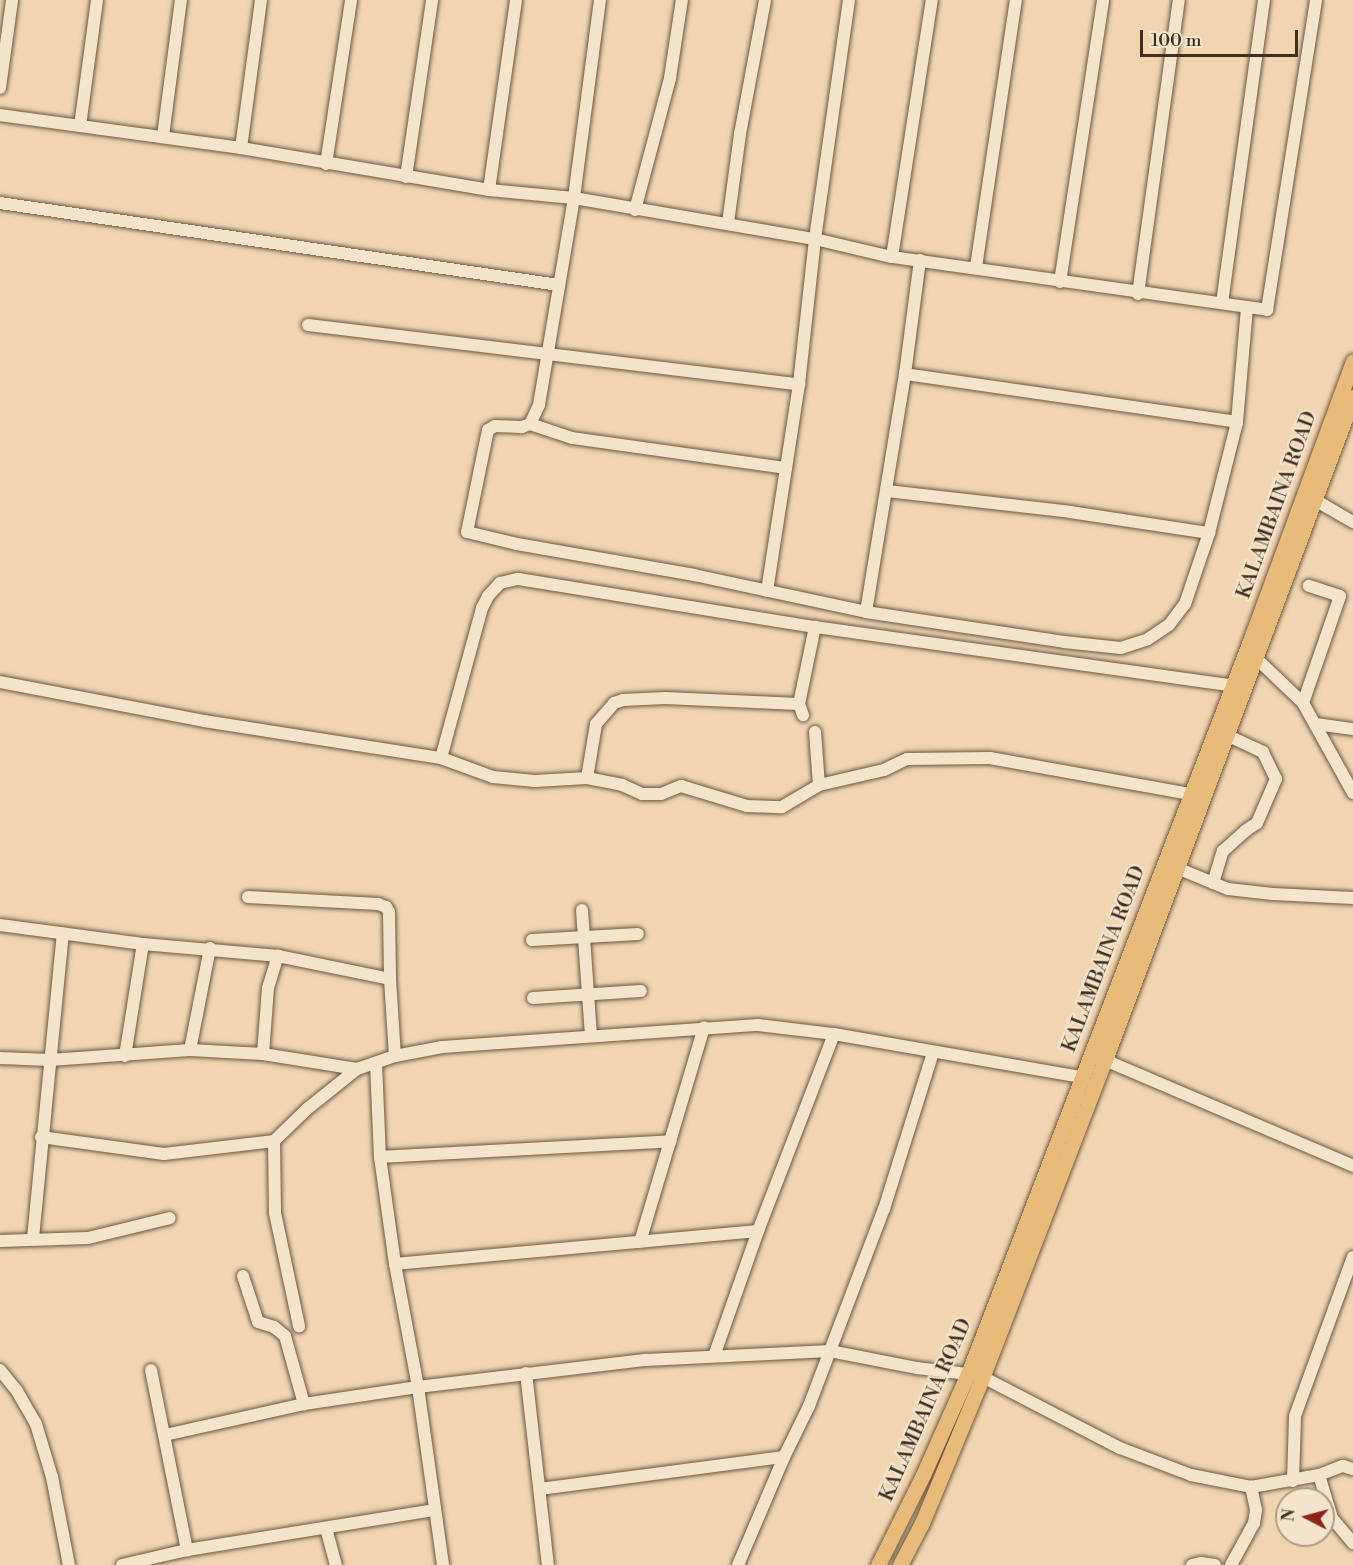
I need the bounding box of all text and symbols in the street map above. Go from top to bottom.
scale bar [1143,18,1300,56]
text: 100 m [1151,29,1202,52]
street label: KALAMBAINA ROAD [1232,408,1322,602]
street label: KALAMBAINA ROAD [1057,862,1151,1056]
street label: KALAMBAINA ROAD [875,1315,977,1505]
north arrow [1275,1487,1335,1547]
text: N [1278,1508,1300,1523]

